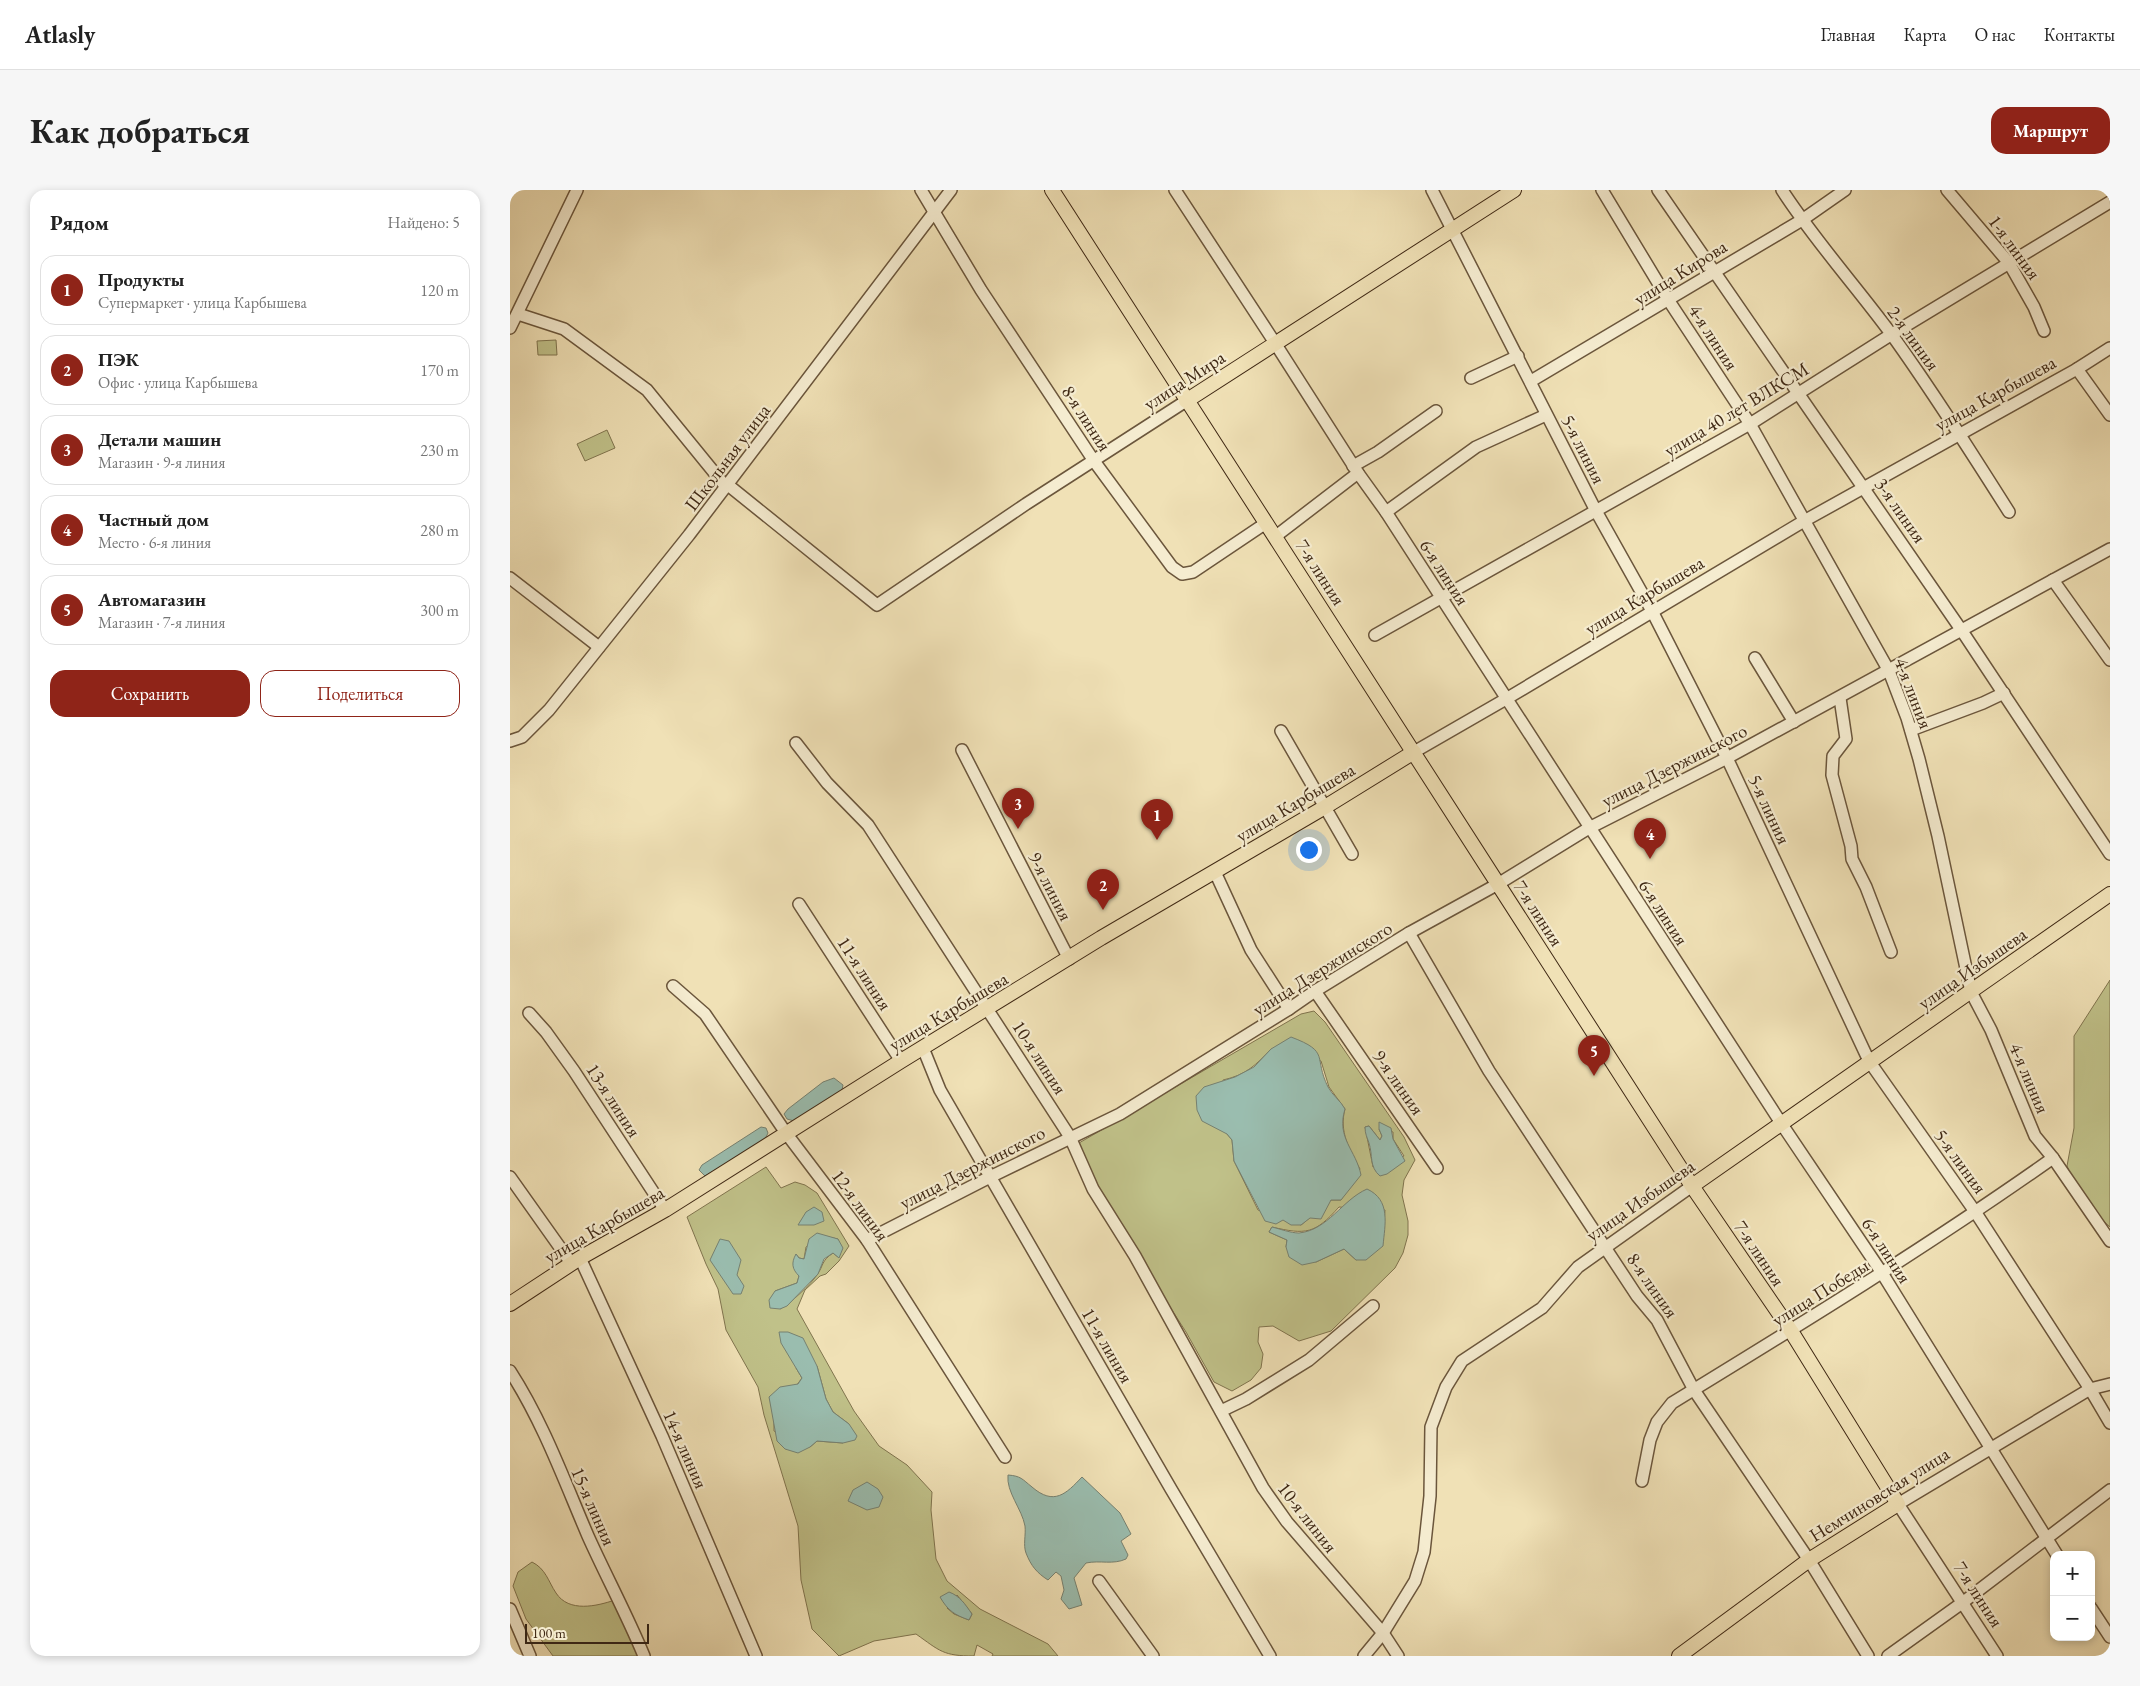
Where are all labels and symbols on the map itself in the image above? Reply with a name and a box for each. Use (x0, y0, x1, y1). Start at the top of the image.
street label: 1-я линия (1983, 210, 2047, 285)
street label: улица Кирова (1629, 234, 1732, 311)
street label: 4-я линия (1683, 299, 1745, 376)
street label: 2-я линия (1882, 301, 1946, 376)
street label: улица Мира (1139, 345, 1230, 416)
street label: улица Карбышева (1930, 350, 2061, 437)
street label: улица 40 лет ВЛКСМ (1659, 356, 1813, 463)
street label: 8-я линия (1056, 380, 1118, 457)
street label: Школьная улица (679, 398, 776, 516)
street label: 5-я линия (1556, 410, 1612, 488)
street label: 3-я линия (1869, 473, 1932, 548)
street label: 7-я линия (1290, 534, 1352, 611)
street label: 6-я линия (1414, 534, 1476, 611)
street label: улица Карбышева (1580, 550, 1709, 641)
street label: 4-я линия (1889, 654, 1939, 733)
street label: улица Дзержинского (1597, 718, 1751, 813)
street label: улица Карбышева (1231, 757, 1360, 848)
street label: 5-я линия (1743, 770, 1797, 849)
pin: 3 (1002, 788, 1034, 829)
pin: 1 (1141, 799, 1173, 840)
pin: 4 (1634, 818, 1666, 859)
your location (1296, 837, 1322, 863)
street label: 9-я линия (1023, 847, 1079, 925)
pin: 2 (1087, 869, 1119, 910)
street label: 6-я линия (1633, 874, 1695, 951)
street label: 7-я линия (1508, 875, 1570, 952)
street label: улица Дзержинского (1248, 915, 1397, 1022)
street label: улица Избышева (1913, 921, 2032, 1015)
street label: 11-я линия (831, 932, 898, 1015)
street label: улица Карбышева (884, 966, 1013, 1057)
street label: 10-я линия (1006, 1016, 1073, 1099)
pin: 5 (1578, 1035, 1610, 1076)
street label: 4-я линия (2004, 1039, 2056, 1118)
street label: 9-я линия (1367, 1045, 1430, 1120)
street label: 13-я линия (580, 1059, 647, 1142)
street label: улица Дзержинского (895, 1120, 1049, 1215)
street label: 5-я линия (1929, 1124, 1993, 1199)
street label: улица Избышева (1581, 1153, 1700, 1247)
street label: 12-я линия (826, 1164, 895, 1247)
street label: улица Карбышева (540, 1180, 669, 1269)
street label: 6-я линия (1856, 1212, 1918, 1289)
street label: 7-я линия (1728, 1216, 1791, 1291)
street label: 8-я линия (1621, 1248, 1684, 1323)
street label: улица Победы (1767, 1252, 1874, 1332)
street label: 11-я линия (1076, 1303, 1139, 1388)
street label: 14-я линия (657, 1406, 714, 1493)
street label: Немчиновская улица (1804, 1441, 1955, 1548)
street label: 15-я линия (565, 1463, 622, 1550)
street label: 10-я линия (1272, 1477, 1343, 1558)
street label: 7-я линия (1948, 1556, 2010, 1633)
scale bar (525, 1621, 649, 1644)

